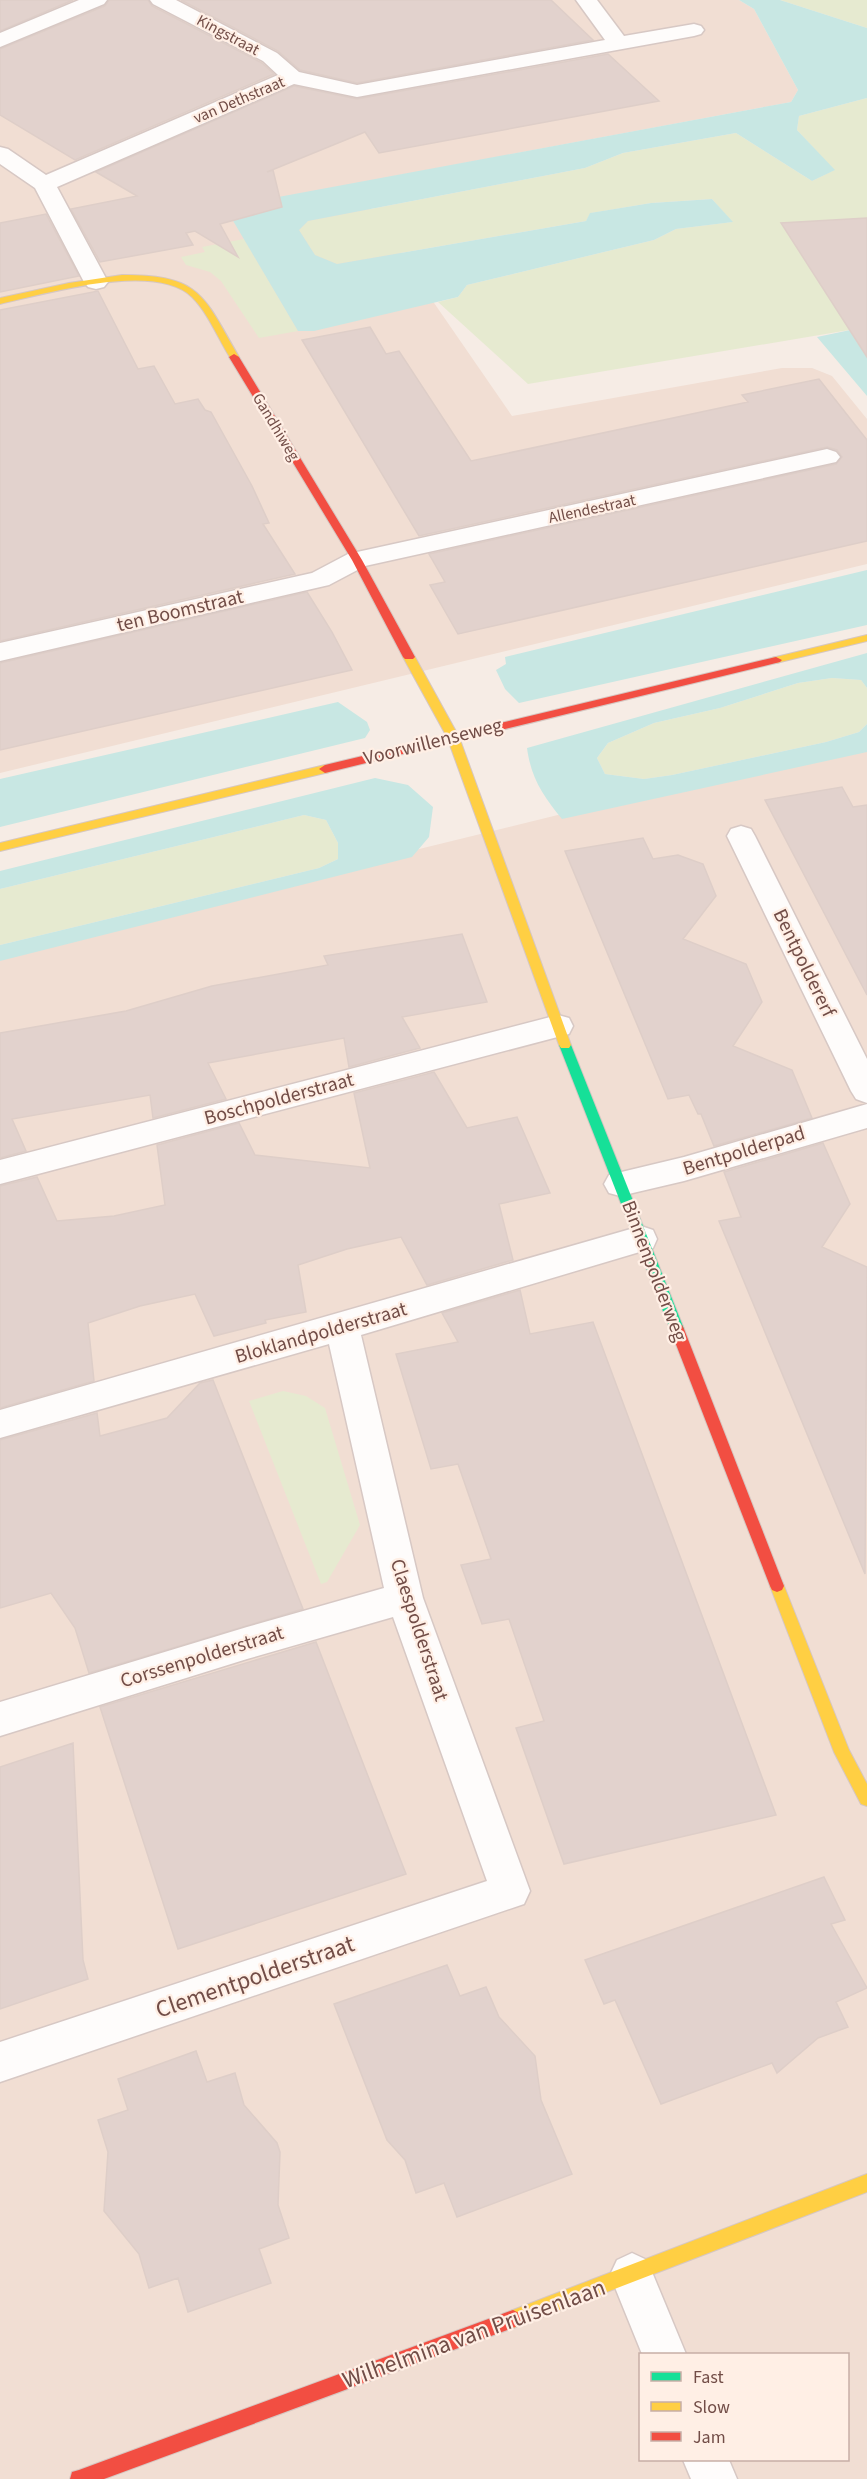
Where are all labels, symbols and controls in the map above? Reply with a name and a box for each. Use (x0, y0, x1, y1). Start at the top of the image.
street label: Kingstraat (193, 9, 264, 61)
street label: van Dethstraat (190, 71, 289, 129)
street label: Gandhiweg (247, 389, 305, 465)
street label: Allendestraat (546, 489, 638, 529)
street label: ten Boomstraat (114, 583, 246, 639)
street label: Voorwillenseweg (361, 711, 505, 773)
street label: Bentpoldererf (766, 904, 843, 1023)
street label: Boschpolderstraat (201, 1066, 357, 1132)
street label: Bentpolderpad (679, 1119, 809, 1183)
street label: Binnenpolderweg (614, 1196, 694, 1346)
street label: Bloklandpolderstraat (232, 1295, 410, 1371)
street label: Claespolderstraat (383, 1555, 455, 1705)
street label: Corssenpolderstraat (117, 1619, 287, 1695)
street label: Clementpolderstraat (151, 1927, 359, 2027)
street label: Wilhelmina van Pruisenlaan (337, 2270, 611, 2398)
legend (639, 2353, 849, 2461)
text: Fast (693, 2365, 724, 2390)
text: Slow (693, 2395, 730, 2420)
text: Jam (693, 2425, 726, 2450)

